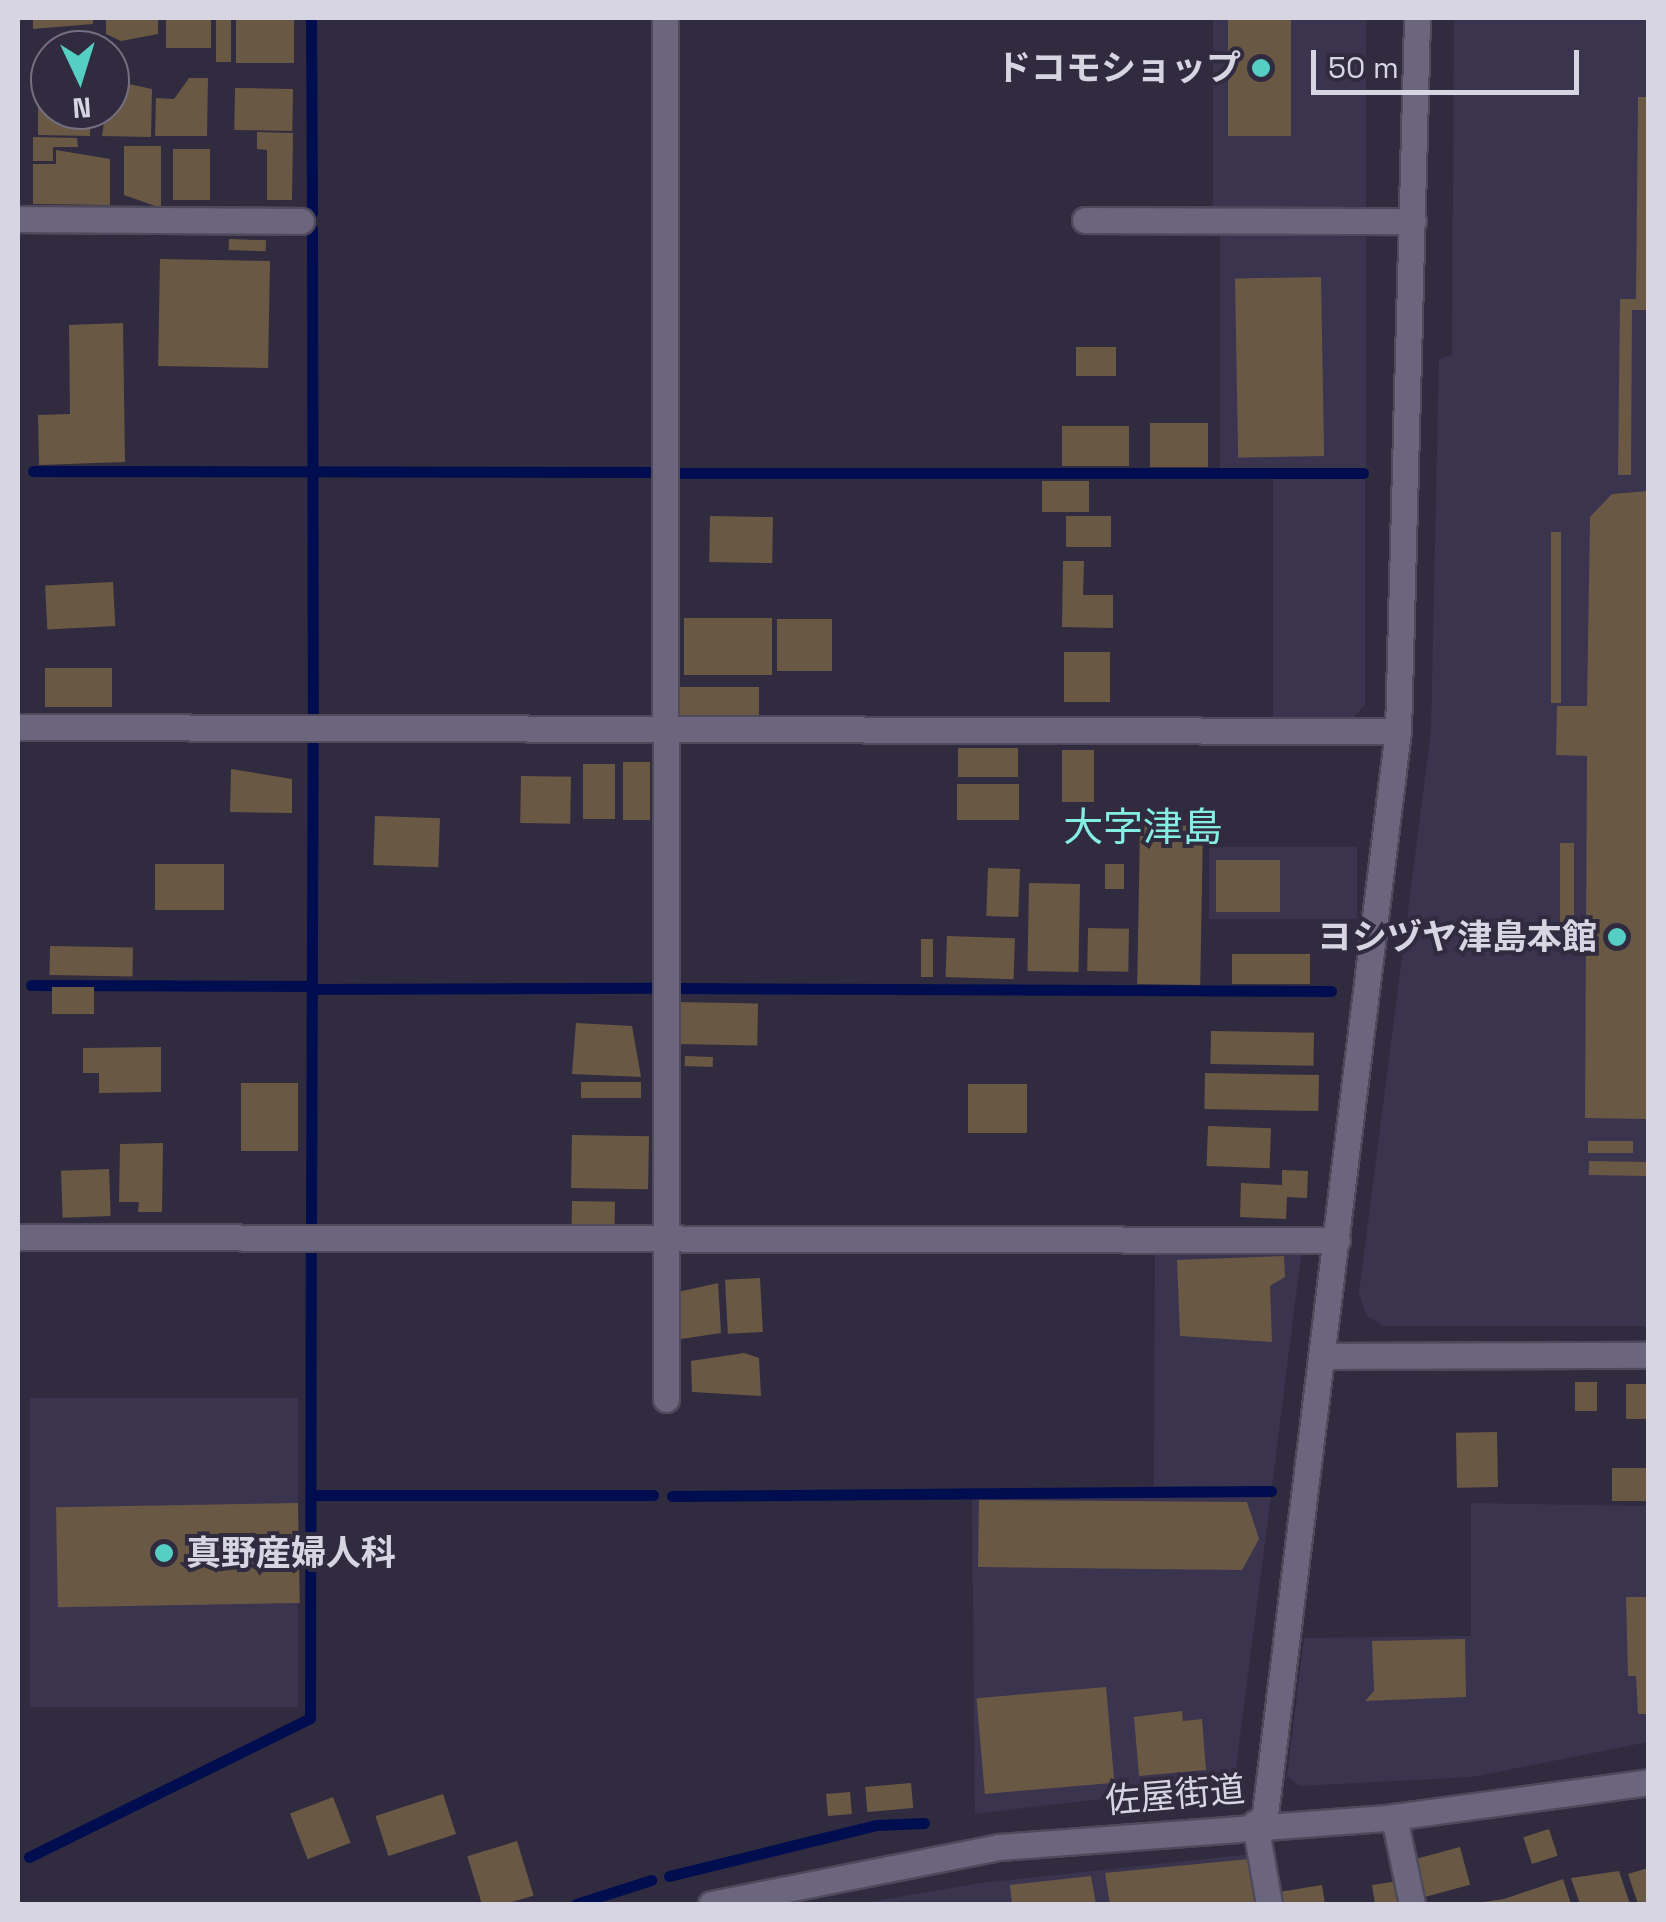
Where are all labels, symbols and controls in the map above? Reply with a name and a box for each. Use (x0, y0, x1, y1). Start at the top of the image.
north arrow (30, 30, 130, 130)
scale bar (1316, 30, 1584, 92)
place label: ドコモショップ (996, 47, 1241, 89)
text: 50 m (1328, 48, 1399, 87)
marker: ドコモショップ (1250, 57, 1272, 79)
text: N (71, 89, 93, 127)
district label: 大字津島 (1063, 804, 1223, 852)
place label: ヨシヅヤ津島本館 (1317, 916, 1597, 958)
marker: ヨシヅヤ津島本館 (1606, 926, 1628, 948)
place label: 真野産婦人科 (186, 1532, 396, 1574)
marker: 真野産婦人科 (151, 1540, 177, 1566)
street label: 佐屋街道 (1103, 1768, 1247, 1822)

